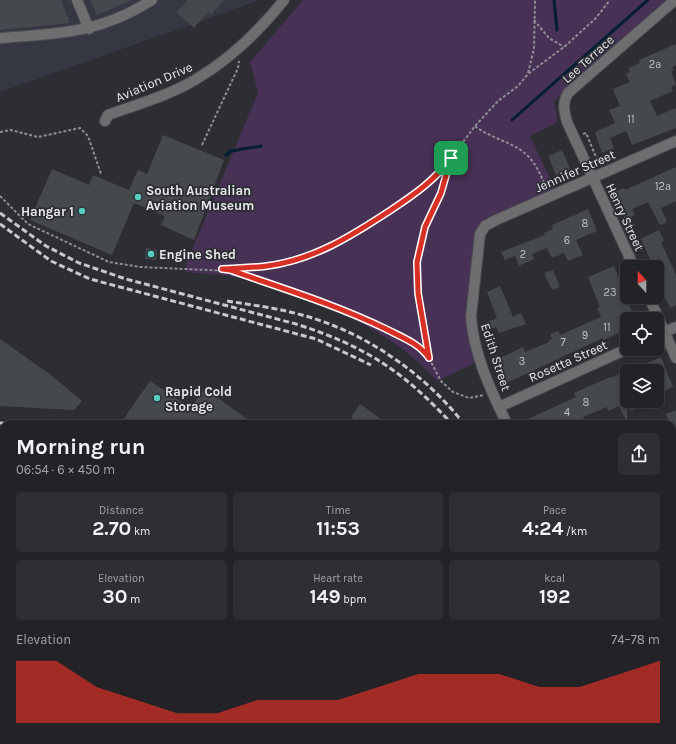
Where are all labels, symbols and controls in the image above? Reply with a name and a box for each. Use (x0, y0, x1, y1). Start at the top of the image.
street label: Lee Terrace (559, 32, 617, 86)
house number: 2a (649, 58, 661, 71)
street label: Aviation Drive (113, 59, 195, 105)
house number: 11 (627, 113, 635, 126)
pin (434, 141, 468, 175)
icon: arrive (440, 147, 462, 169)
street label: Jennifer Street (533, 147, 617, 195)
house number: 12a (655, 180, 671, 193)
street label: Henry Street (603, 181, 647, 253)
place label: South Australian Aviation Museum (146, 183, 254, 213)
marker: South Australian Aviation Museum (133, 192, 143, 202)
place label: Hangar 1 (21, 204, 74, 219)
marker: Hangar 1 (77, 206, 87, 216)
house number: 8 (582, 217, 589, 230)
house number: 6 (564, 234, 570, 247)
place label: Engine Shed (159, 247, 236, 262)
house number: 2 (520, 248, 526, 261)
marker: Engine Shed (146, 249, 156, 259)
north arrow (620, 260, 664, 304)
map controls (620, 260, 664, 408)
house number: 23 (604, 286, 616, 299)
button: locate (620, 312, 664, 356)
street label: Edith Street (478, 321, 514, 393)
house number: 11 (603, 321, 611, 334)
house number: 9 (582, 329, 588, 342)
house number: 7 (560, 336, 566, 349)
street label: Rosetta Street (526, 337, 610, 385)
house number: 3 (519, 355, 525, 368)
button: layers (620, 364, 664, 408)
place label: Rapid Cold Storage (165, 384, 232, 414)
marker: Rapid Cold Storage (152, 393, 162, 403)
house number: 8 (583, 396, 590, 409)
house number: 4 (564, 406, 570, 419)
button: share (618, 433, 660, 475)
text: Morning run (16, 434, 145, 460)
text: 06:54 · 6 × 450 m (16, 462, 115, 477)
text: Distance (99, 504, 144, 517)
text: Time (326, 504, 350, 517)
text: Pace (543, 504, 566, 517)
text: 2.70 (92, 517, 131, 540)
text: 11:53 (316, 517, 360, 540)
text: 4:24 (522, 517, 563, 540)
text: km (131, 525, 150, 538)
text: /km (563, 525, 587, 538)
text: Elevation (98, 572, 145, 585)
text: Heart rate (313, 572, 363, 585)
text: kcal (544, 572, 565, 585)
text: 30 (102, 585, 127, 608)
text: 149 (309, 585, 341, 608)
text: 192 (539, 585, 570, 608)
text: m (127, 593, 140, 606)
text: bpm (341, 593, 367, 606)
text: Elevation (16, 632, 71, 647)
text: 74–78 m (611, 632, 660, 647)

